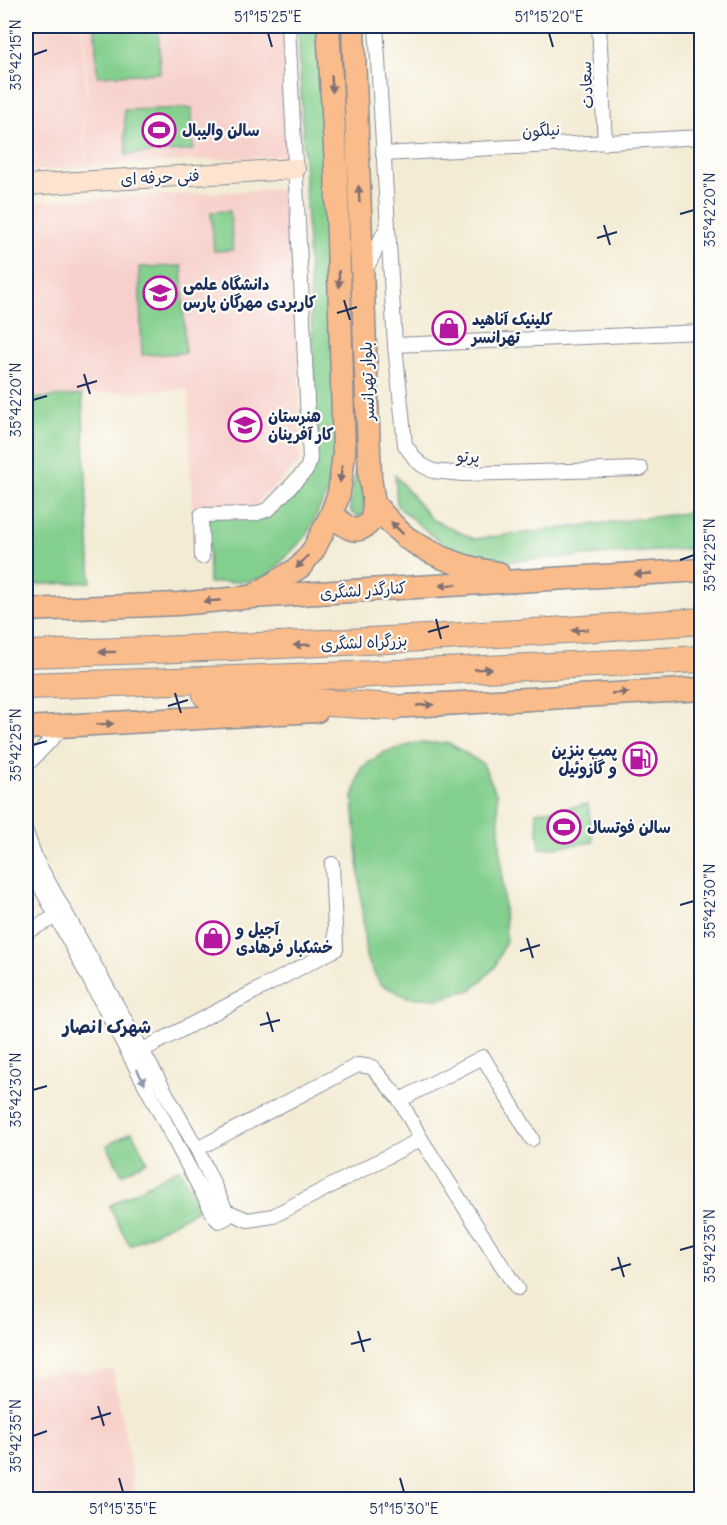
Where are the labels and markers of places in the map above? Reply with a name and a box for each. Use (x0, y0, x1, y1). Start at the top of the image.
sports icon: سالن والیبال (141, 112, 177, 148)
place label: سالن والیبال (182, 120, 259, 141)
place label: دانشگاه علمی کاربردی مهرگان پارس (183, 274, 316, 313)
school or university icon: دانشگاه علمی کاربردی مهرگان پارس (142, 275, 178, 311)
place label: کلینیک آناهید تهرانسر (470, 309, 552, 347)
shop icon: کلینیک آناهید تهرانسر (431, 310, 467, 346)
place label: هنرستان کار آفرینان (268, 406, 334, 444)
school or university icon: هنرستان کار آفرینان (227, 407, 263, 443)
place label: پمپ بنزین و گازوئیل (551, 740, 617, 779)
fuel station icon: پمپ بنزین و گازوئیل (622, 741, 658, 777)
sports icon: سالن فوتسال (546, 809, 582, 845)
place label: سالن فوتسال (587, 817, 671, 838)
place label: آجیل و خشکبار فرهادی (235, 919, 333, 957)
shop icon: آجیل و خشکبار فرهادی (195, 920, 231, 956)

